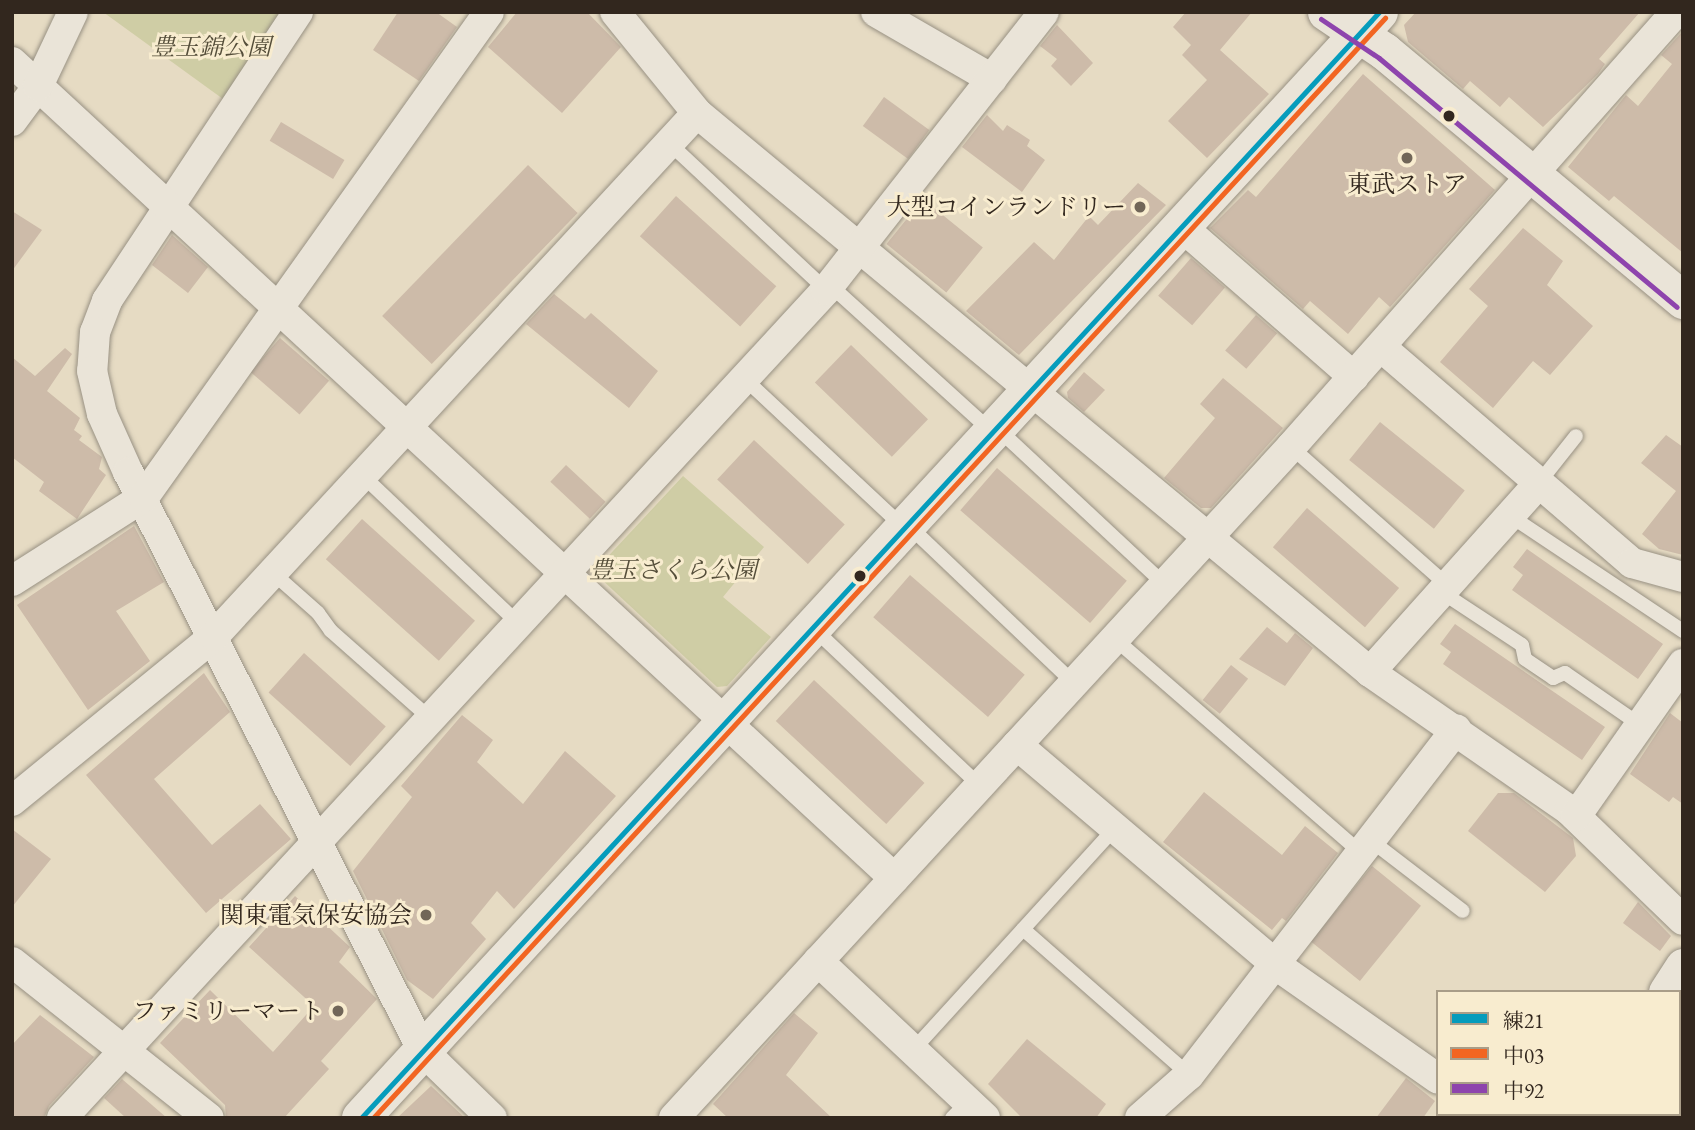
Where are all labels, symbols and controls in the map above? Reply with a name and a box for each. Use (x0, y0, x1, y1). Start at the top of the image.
park label: 豊玉錦公園 (151, 33, 271, 61)
unlabelled marker (1442, 109, 1456, 123)
marker: 東武ストア (1399, 150, 1415, 166)
place label: 東武ストア (1347, 170, 1467, 198)
place label: 大型コインランドリー (886, 193, 1126, 221)
marker: 大型コインランドリー (1132, 199, 1148, 215)
park label: 豊玉さくら公園 (589, 556, 757, 584)
unlabelled marker (853, 569, 867, 583)
place label: 関東電気保安協会 (220, 901, 412, 929)
marker: 関東電気保安協会 (418, 907, 434, 923)
legend (1436, 990, 1681, 1116)
place label: ファミリーマート (132, 997, 324, 1025)
marker: ファミリーマート (330, 1003, 346, 1019)
text: 練21 (1503, 1007, 1544, 1034)
text: 中03 (1503, 1042, 1544, 1069)
text: 中92 (1503, 1077, 1544, 1104)

